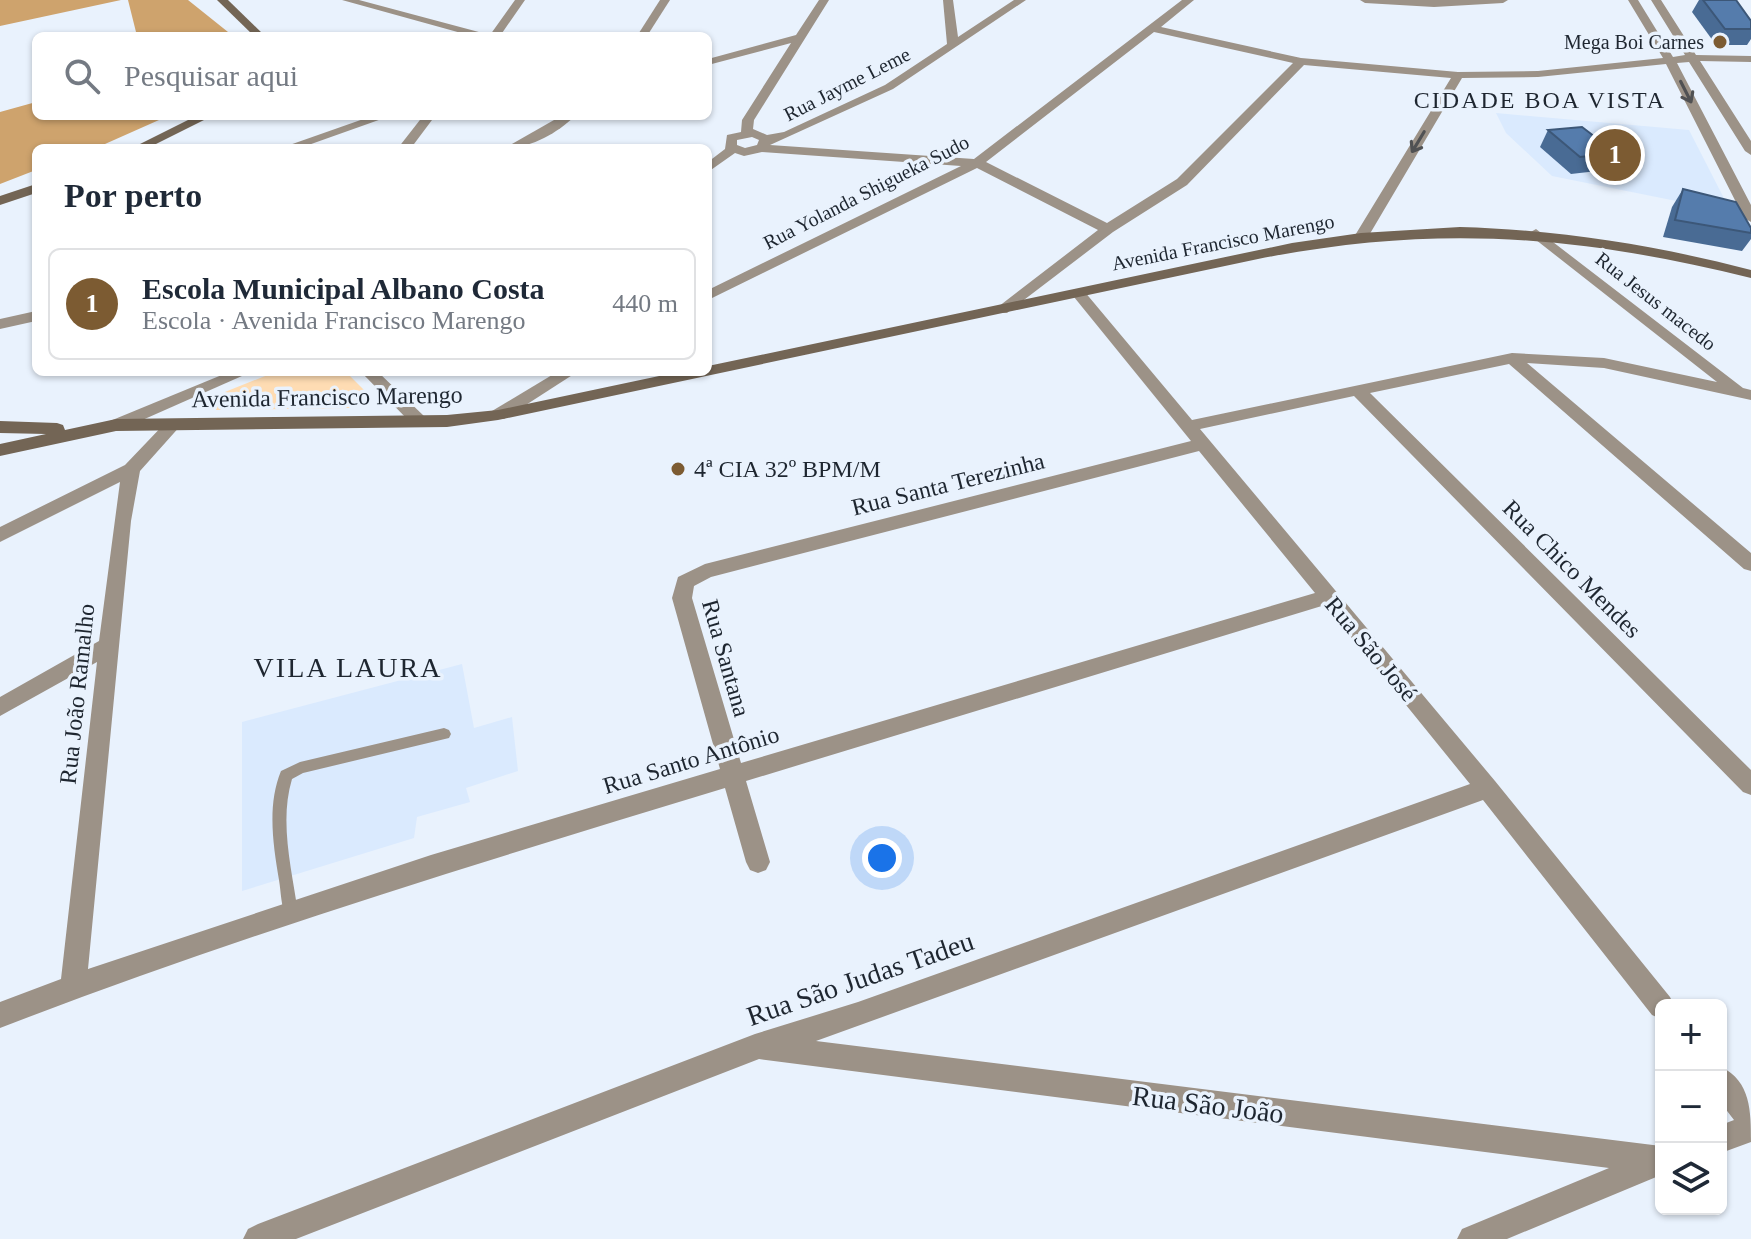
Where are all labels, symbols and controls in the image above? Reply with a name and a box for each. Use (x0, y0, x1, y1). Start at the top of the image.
place label: Mega Boi Carnes (1564, 31, 1704, 54)
search box (32, 32, 712, 120)
marker: Mega Boi Carnes (1711, 33, 1729, 51)
street label: Rua Jayme Leme (780, 43, 914, 126)
icon: search (60, 54, 104, 98)
text: Pesquisar aqui (124, 59, 298, 92)
one-way arrow (1679, 79, 1695, 103)
district label: CIDADE BOA VISTA (1414, 87, 1666, 113)
pin: 1 (1589, 125, 1641, 185)
street label: Rua Yolanda Shigueka Sudo (760, 130, 973, 254)
one-way arrow (1410, 130, 1426, 153)
text: Por perto (64, 177, 202, 214)
street label: Avenida Francisco Marengo (1110, 210, 1336, 275)
street label: Rua Jesus macedo (1591, 247, 1721, 355)
text: Escola Municipal Albano Costa (142, 272, 545, 305)
text: 1 (86, 289, 99, 318)
text: 440 m (612, 289, 678, 318)
text: Escola · Avenida Francisco Marengo (142, 306, 526, 335)
street label: Avenida Francisco Marengo (191, 382, 463, 412)
street label: Rua Santa Terezinha (849, 447, 1047, 521)
place label: 4ª CIA 32º BPM/M (694, 456, 881, 482)
marker: 4ª CIA 32º BPM/M (669, 460, 687, 478)
street label: Rua Chico Mendes (1498, 495, 1646, 643)
street label: Rua São José (1320, 592, 1422, 706)
street label: Rua Santana (697, 596, 755, 720)
street label: Rua João Ramalho (55, 602, 99, 786)
district label: VILA LAURA (254, 652, 442, 683)
street label: Rua Santo Antônio (600, 721, 782, 799)
your location (862, 838, 902, 878)
street label: Rua São Judas Tadeu (743, 925, 978, 1032)
map controls (1655, 999, 1727, 1215)
button: + (1655, 999, 1727, 1071)
button: − (1655, 1071, 1727, 1143)
street label: Rua São João (1130, 1080, 1285, 1129)
button: layers (1655, 1143, 1727, 1215)

